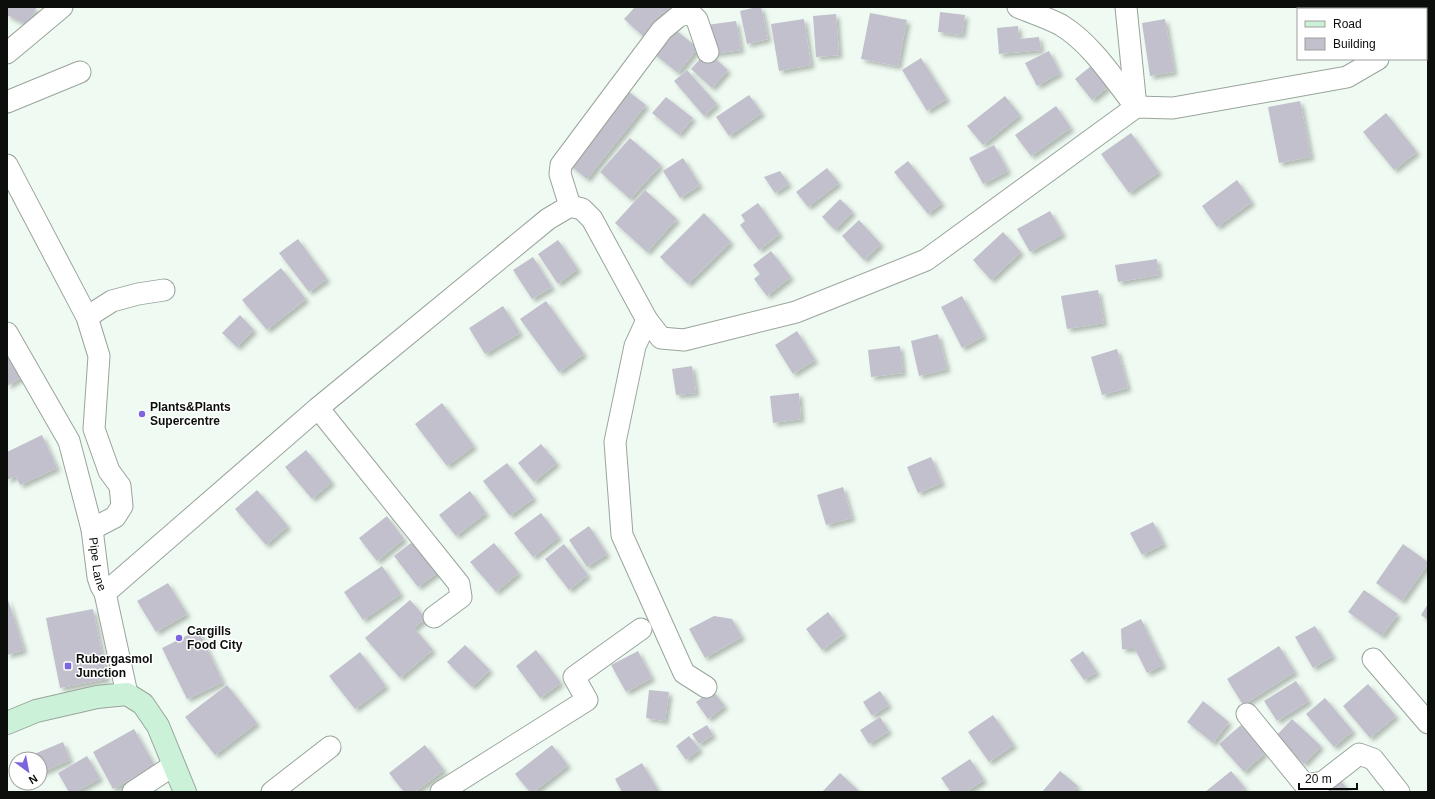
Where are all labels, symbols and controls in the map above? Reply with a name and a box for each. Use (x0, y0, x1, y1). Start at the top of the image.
legend (1297, 8, 1427, 60)
text: Road (1333, 17, 1362, 31)
text: Building (1333, 37, 1376, 51)
place label: Plants&Plants Supercentre (150, 400, 231, 428)
marker: Plants&Plants Supercentre (137, 409, 147, 419)
street label: Pipe Lane (86, 537, 110, 594)
place label: Cargills Food City (187, 624, 243, 652)
marker: Cargills Food City (174, 633, 184, 643)
place label: Rubergasmol Junction (76, 652, 153, 680)
marker: Rubergasmol Junction (63, 661, 73, 671)
north arrow (8, 751, 48, 791)
scale bar (1299, 765, 1357, 791)
text: N (27, 772, 40, 787)
text: 20 m (1305, 772, 1332, 786)

